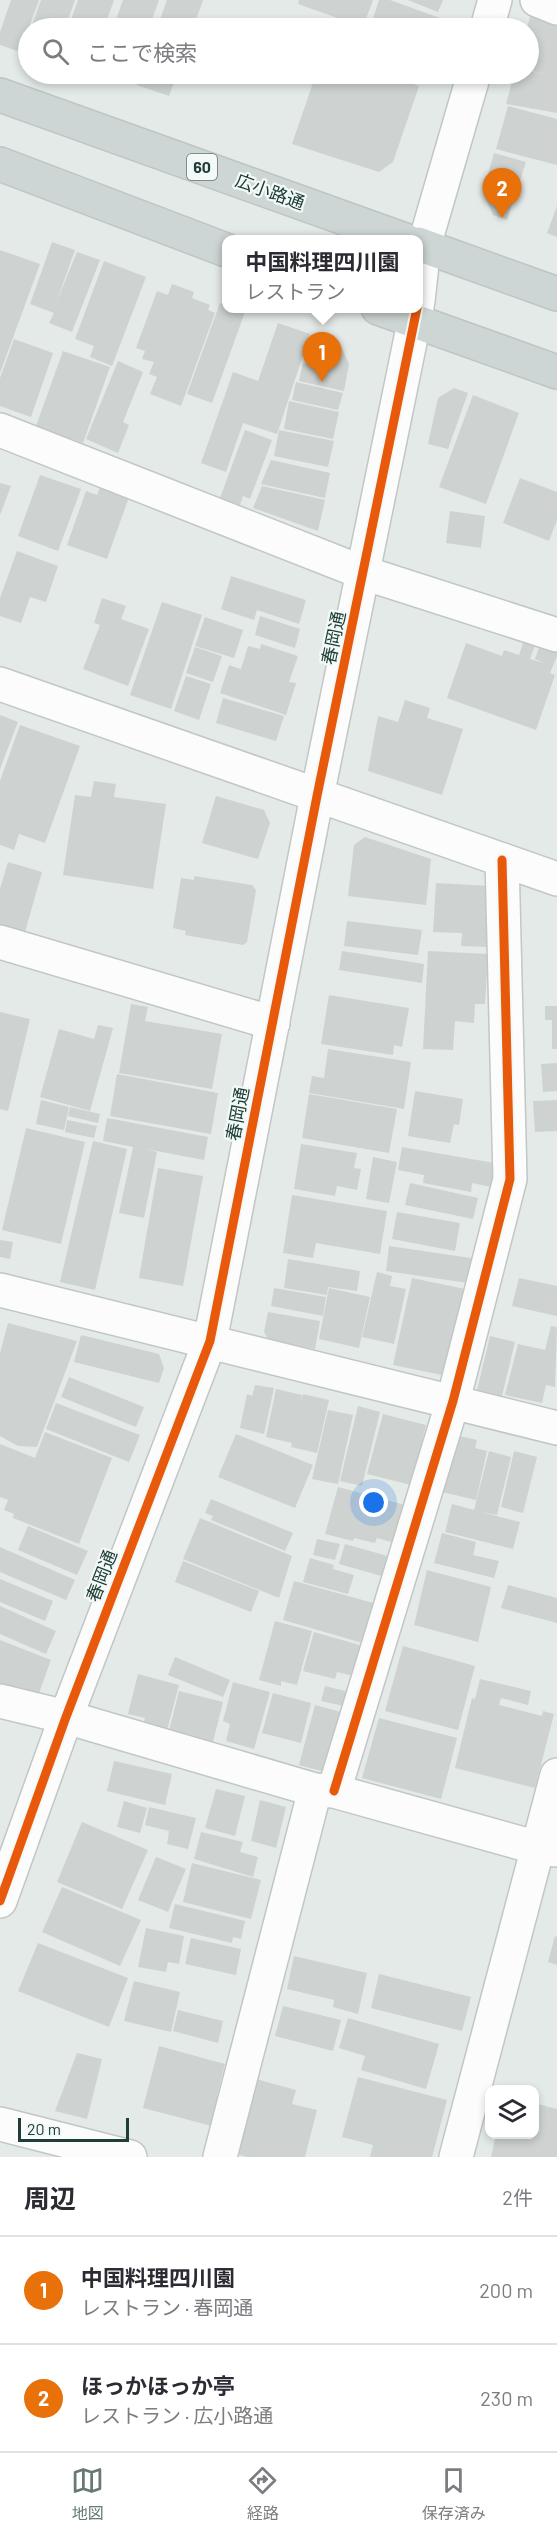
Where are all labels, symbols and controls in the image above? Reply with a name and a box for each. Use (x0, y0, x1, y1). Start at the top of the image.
search box (18, 18, 539, 84)
icon: search (39, 35, 72, 68)
text: ここで検索 (87, 39, 197, 65)
road number: 60 (187, 154, 217, 180)
street label: 広小路通 (233, 168, 308, 214)
pin: 2 (482, 168, 522, 218)
popup (222, 235, 423, 313)
text: 中国料理四川園 (245, 248, 400, 274)
text: レストラン (245, 279, 345, 303)
pin: 1 (302, 332, 342, 382)
street label: 春岡通 (317, 609, 349, 666)
street label: 春岡通 (221, 1085, 253, 1142)
your location (359, 1488, 388, 1517)
street label: 春岡通 (81, 1546, 121, 1605)
map controls (485, 2085, 539, 2139)
button: layers (485, 2085, 539, 2139)
scale bar (18, 2115, 129, 2142)
text: 20 m (27, 2119, 61, 2138)
text: 周辺 (24, 2182, 76, 2213)
text: 2件 (502, 2185, 533, 2209)
text: 中国料理四川園 (81, 2264, 235, 2290)
text: 1 (40, 2278, 47, 2302)
text: 200 m (479, 2278, 533, 2302)
text: レストラン · 春岡通 (81, 2295, 253, 2319)
text: ほっかほっか亭 (81, 2372, 235, 2398)
text: 2 (38, 2386, 49, 2410)
text: 230 m (480, 2386, 533, 2410)
text: レストラン · 広小路通 (81, 2403, 273, 2427)
tab: 地図 (71, 2464, 104, 2524)
tab: 経路 (246, 2464, 279, 2524)
tab: 保存済み (422, 2464, 486, 2524)

